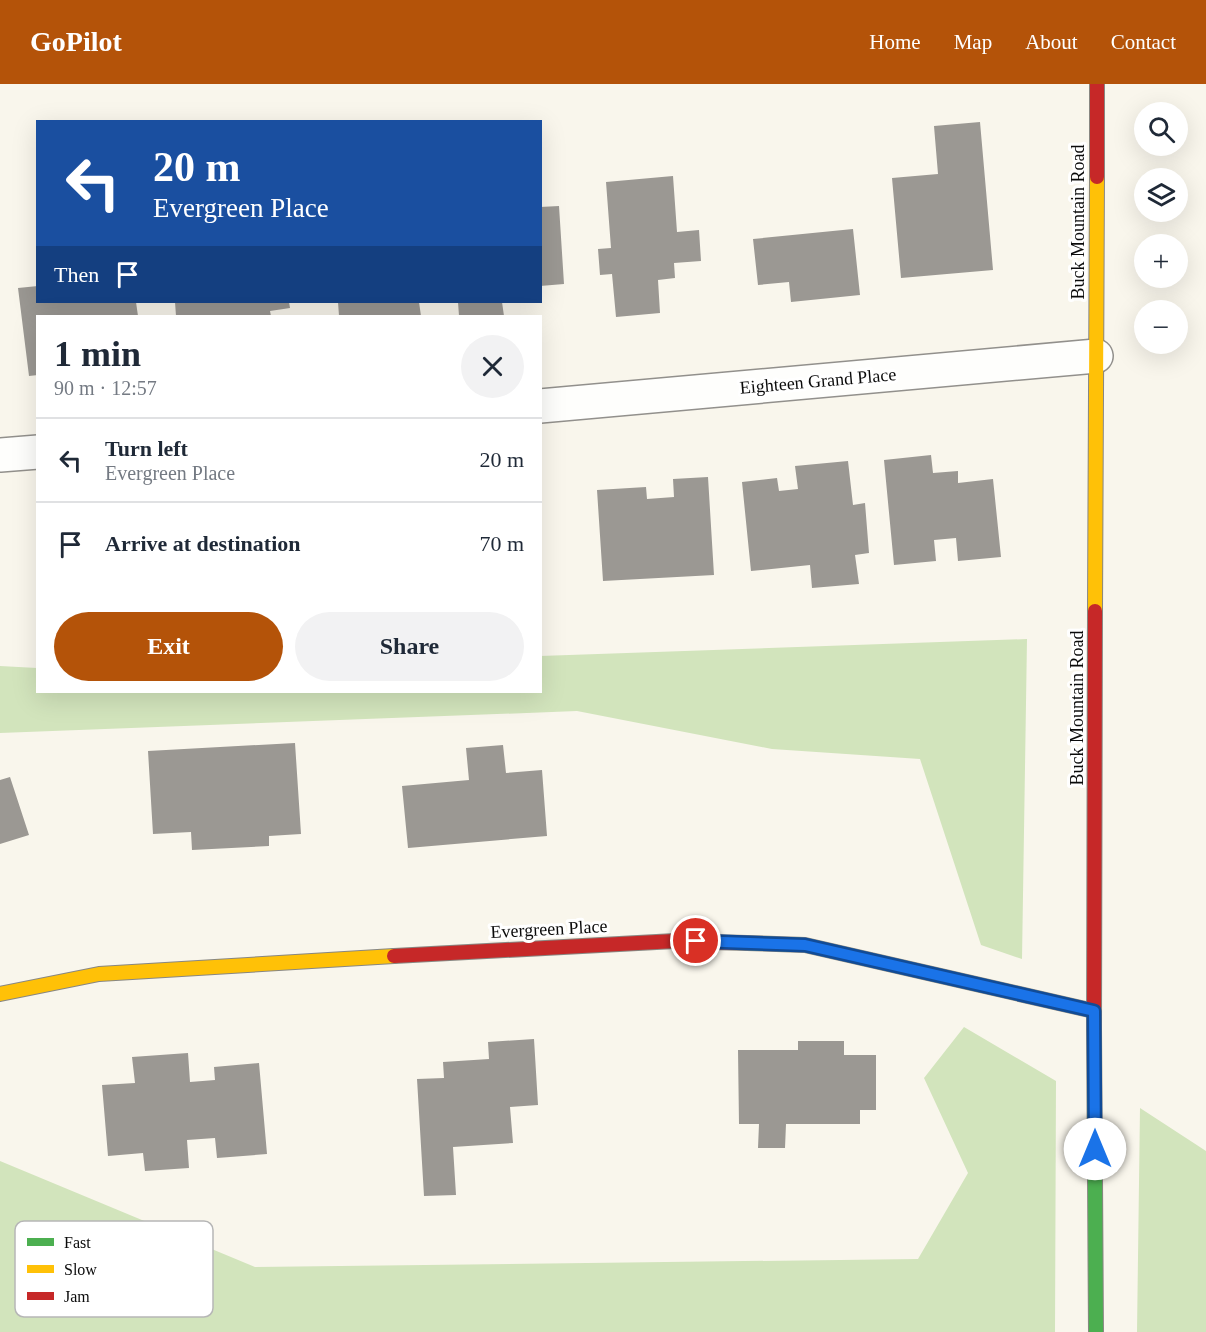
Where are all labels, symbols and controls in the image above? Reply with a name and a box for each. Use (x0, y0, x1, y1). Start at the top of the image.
text: GoPilot (30, 26, 122, 57)
text: Home (869, 30, 921, 54)
text: Map (954, 30, 992, 54)
text: About (1025, 30, 1078, 54)
text: Contact (1111, 30, 1176, 54)
map controls (1134, 102, 1188, 354)
button: search (1134, 102, 1188, 156)
icon: left (54, 144, 132, 222)
text: 20 m (153, 144, 241, 190)
street label: Buck Mountain Road (1068, 145, 1088, 300)
button: layers (1134, 168, 1188, 222)
text: Evergreen Place (153, 193, 329, 223)
button: + (1134, 234, 1188, 288)
icon: arrive (111, 258, 144, 291)
text: Then (54, 262, 99, 287)
button: − (1134, 300, 1188, 354)
text: 1 min (54, 334, 141, 374)
button: close (461, 335, 524, 398)
street label: Eighteen Grand Place (739, 364, 897, 398)
text: 90 m · 12:57 (54, 377, 157, 399)
text: Turn left (105, 436, 188, 461)
icon: left (54, 444, 87, 477)
text: 20 m (479, 447, 524, 472)
text: Evergreen Place (105, 462, 235, 484)
icon: arrive (54, 528, 87, 561)
text: Arrive at destination (105, 531, 301, 556)
text: 70 m (479, 531, 524, 556)
button: Exit (54, 612, 283, 681)
button: Share (295, 612, 524, 681)
street label: Buck Mountain Road (1067, 631, 1087, 786)
pin (670, 915, 721, 966)
street label: Evergreen Place (490, 916, 608, 942)
icon: arrive (679, 924, 712, 957)
position arrow (1063, 1117, 1127, 1181)
legend (15, 1221, 213, 1317)
text: Fast (64, 1234, 91, 1251)
text: Slow (64, 1261, 97, 1278)
text: Jam (64, 1288, 90, 1305)

